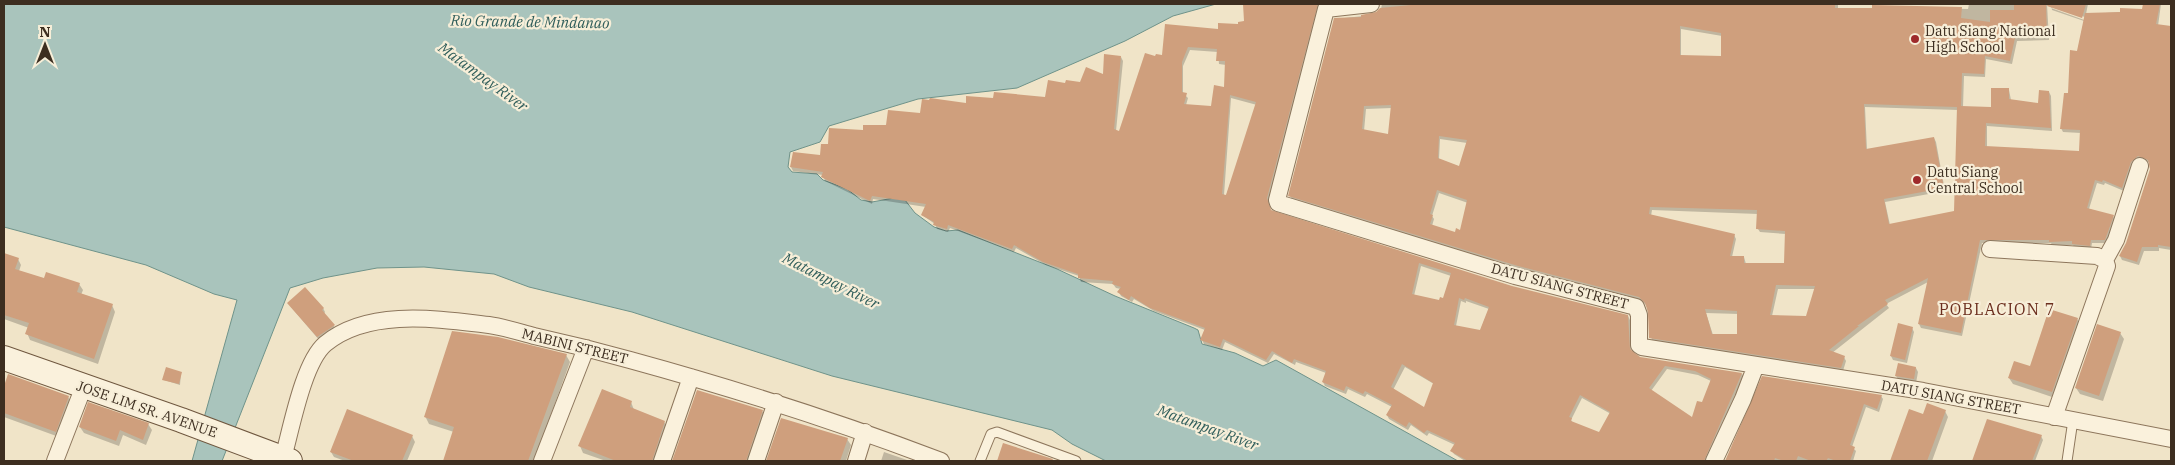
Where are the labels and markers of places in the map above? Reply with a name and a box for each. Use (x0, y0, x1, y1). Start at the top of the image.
place label: Datu Siang National High School (1925, 22, 2056, 56)
marker: Datu Siang National High School (1909, 33, 1921, 45)
place label: Datu Siang Central School (1927, 163, 2023, 197)
marker: Datu Siang Central School (1911, 174, 1923, 186)

